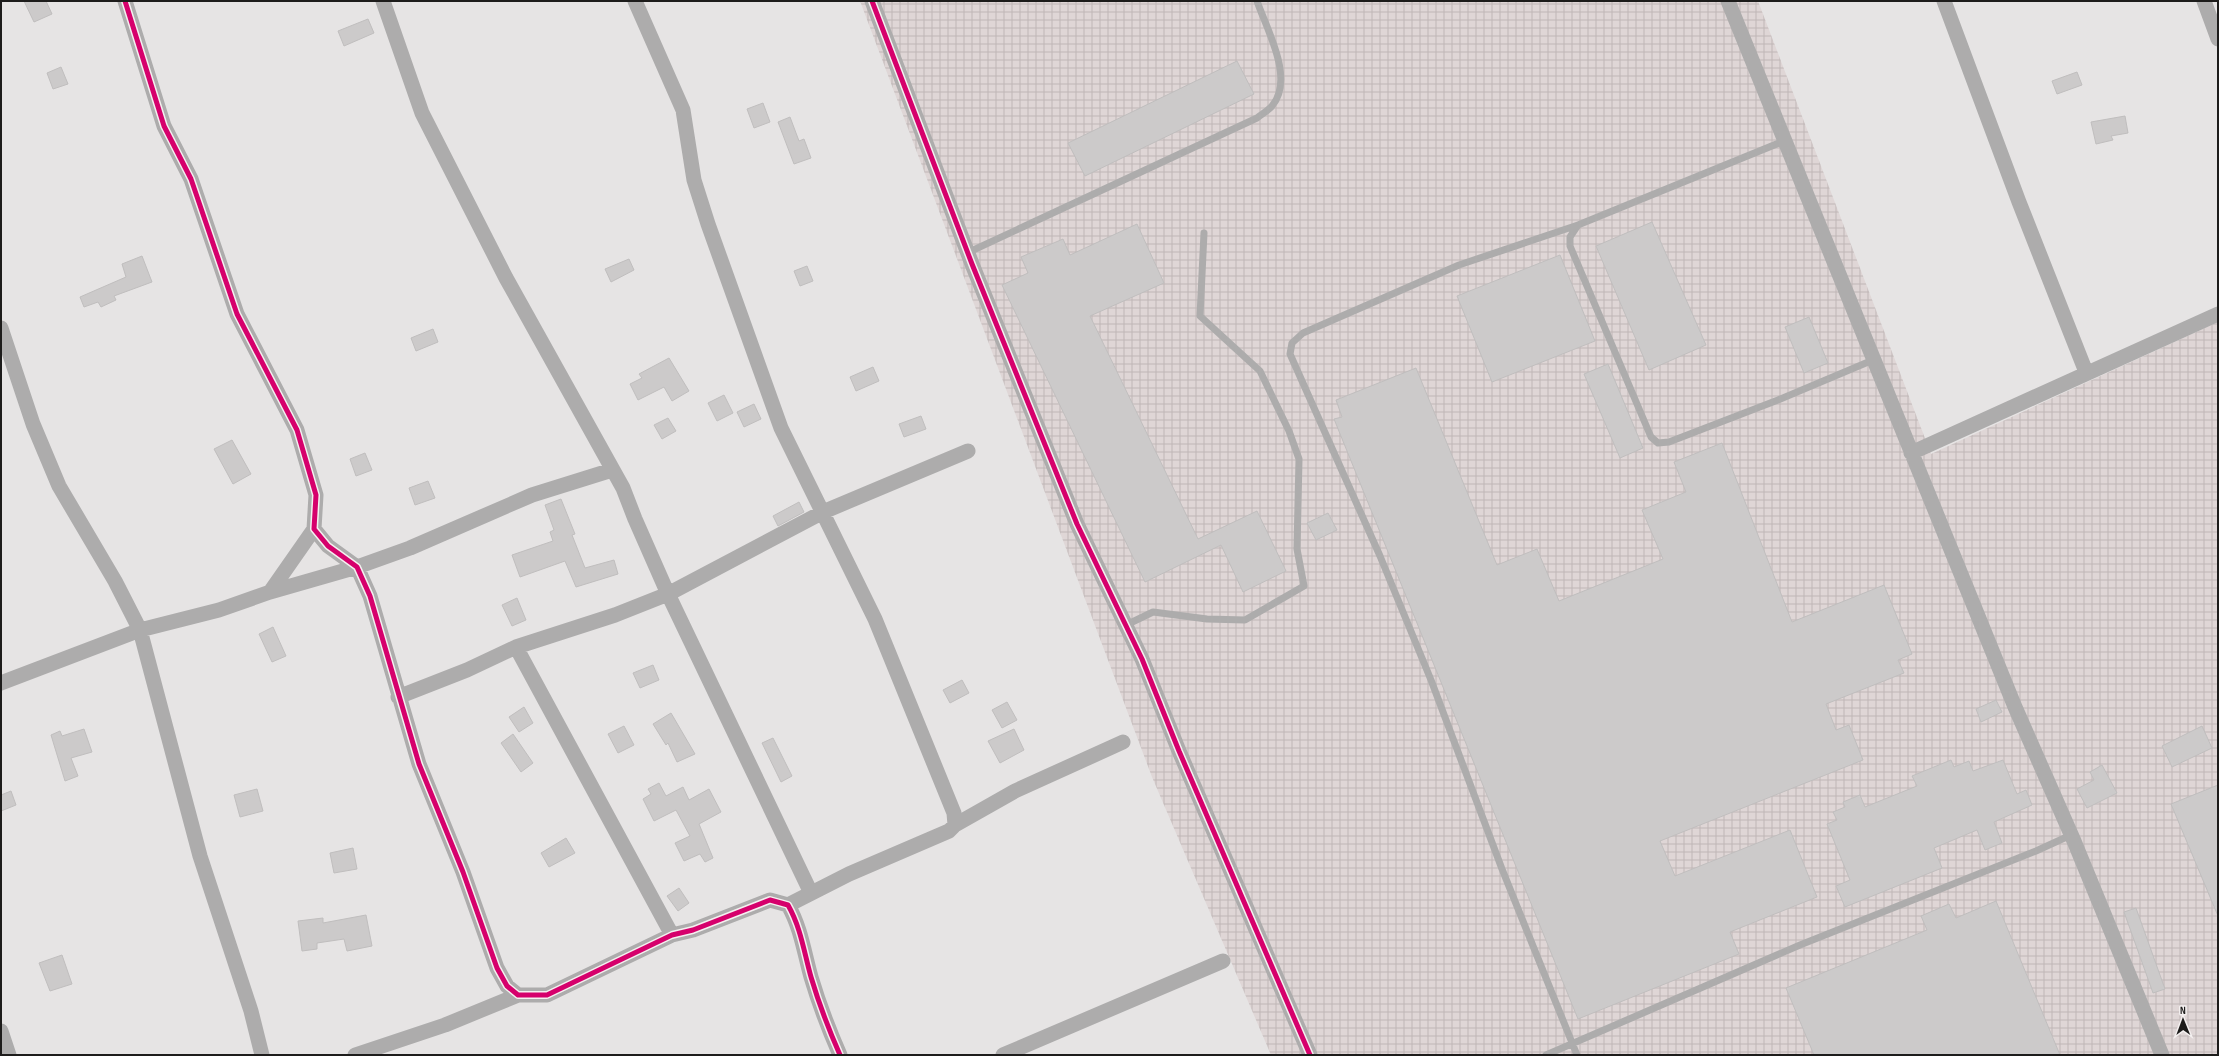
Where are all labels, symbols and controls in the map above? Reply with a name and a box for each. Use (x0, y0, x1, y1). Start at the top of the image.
north arrow (2163, 1000, 2203, 1040)
text: N (2180, 1004, 2186, 1017)

